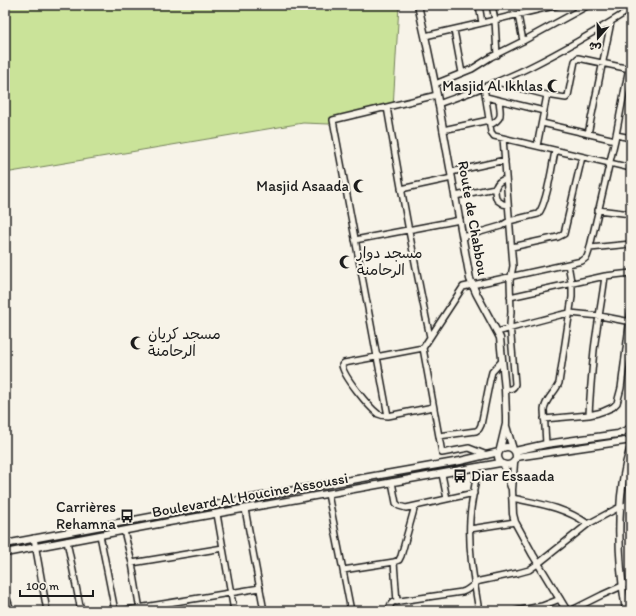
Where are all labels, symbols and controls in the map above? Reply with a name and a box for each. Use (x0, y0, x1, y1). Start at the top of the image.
north arrow (578, 18, 618, 58)
text: ش (587, 39, 603, 55)
place label: Masjid Al Ikhlas (442, 77, 543, 95)
mosque icon: Masjid Al Ikhlas (546, 78, 562, 94)
street label: Route de Chabbou (454, 159, 492, 277)
place label: Masjid Asaada (256, 177, 350, 195)
mosque icon: Masjid Asaada (352, 178, 368, 194)
place label: مسجد دوار الرحامنة (356, 244, 423, 279)
mosque icon: مسجد دوار الرحامنة (338, 254, 354, 270)
place label: مسجد كريان الرحامنة (148, 325, 221, 360)
mosque icon: مسجد كريان الرحامنة (129, 335, 145, 351)
place label: Diar Essaada (471, 467, 555, 485)
bus stop icon: Diar Essaada (452, 468, 468, 484)
street label: Boulevard Al Houcine Assoussi (150, 469, 350, 521)
place label: Carrières Rehamna (56, 498, 116, 533)
bus stop icon: Carrières Rehamna (119, 508, 135, 524)
scale bar (20, 572, 93, 598)
text: 100 m (26, 579, 59, 593)

